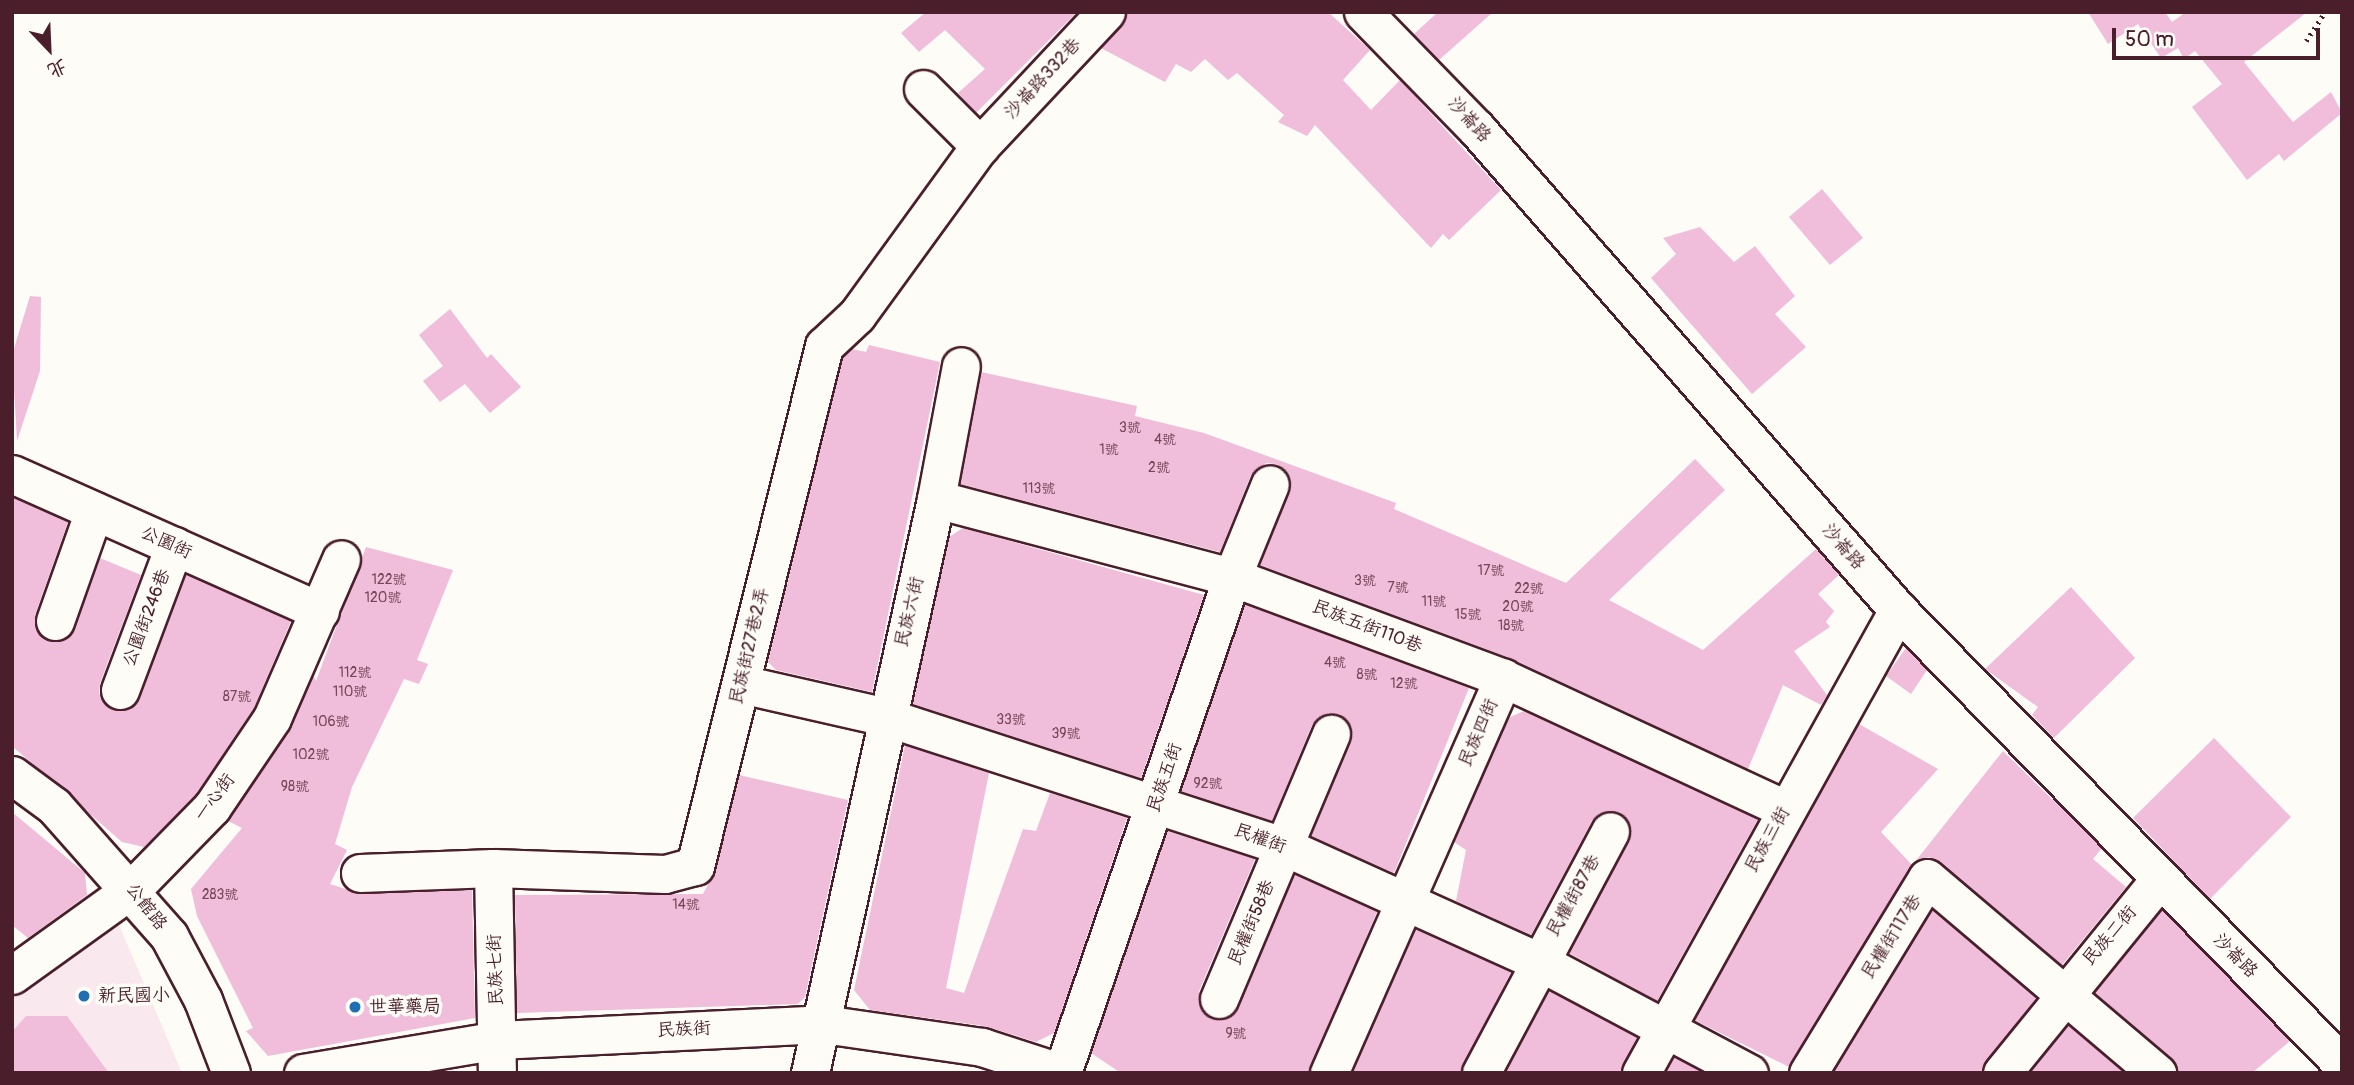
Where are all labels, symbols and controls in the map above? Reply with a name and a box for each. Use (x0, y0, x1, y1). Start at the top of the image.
north arrow (14, 14, 84, 84)
scale bar (2116, 14, 2324, 58)
text: 50 m (2125, 26, 2174, 53)
street label: 沙崙路332巷 (1000, 34, 1086, 124)
text: 北 (44, 54, 71, 83)
street label: 沙崙路 (1443, 93, 1495, 147)
house number: 3號 (1119, 420, 1141, 436)
house number: 4號 (1154, 432, 1176, 448)
house number: 1號 (1099, 442, 1119, 458)
house number: 2號 (1148, 460, 1170, 476)
house number: 113號 (1023, 481, 1055, 497)
street label: 沙崙路 (1817, 520, 1869, 574)
street label: 公園街 (137, 522, 195, 564)
house number: 17號 (1478, 563, 1504, 579)
street label: 公園街246巷 (118, 566, 176, 670)
house number: 122號 (371, 572, 407, 588)
house number: 3號 (1354, 573, 1376, 589)
street label: 民族六街 (891, 574, 929, 650)
house number: 7號 (1387, 580, 1409, 596)
house number: 22號 (1514, 581, 1544, 597)
street label: 民族街27巷2弄 (726, 585, 774, 707)
house number: 120號 (365, 590, 401, 606)
house number: 11號 (1422, 594, 1446, 610)
street label: 民族五街110巷 (1309, 596, 1425, 658)
house number: 20號 (1502, 599, 1534, 615)
house number: 15號 (1454, 607, 1482, 623)
house number: 18號 (1498, 618, 1524, 634)
house number: 4號 (1324, 655, 1346, 671)
house number: 112號 (339, 665, 371, 681)
house number: 8號 (1356, 667, 1378, 683)
house number: 12號 (1390, 676, 1418, 692)
house number: 110號 (333, 684, 367, 700)
house number: 87號 (223, 689, 251, 705)
street label: 民族四街 (1455, 696, 1503, 770)
house number: 33號 (996, 712, 1026, 728)
house number: 106號 (312, 714, 350, 730)
house number: 39號 (1051, 726, 1081, 742)
street label: 民族五街 (1143, 740, 1187, 816)
house number: 102號 (293, 747, 329, 763)
street label: 一心街 (190, 770, 240, 826)
house number: 92號 (1193, 776, 1223, 792)
house number: 98號 (281, 779, 309, 795)
street label: 民族三街 (1741, 803, 1795, 877)
street label: 民權街 (1231, 820, 1289, 858)
street label: 民權街87巷 (1543, 851, 1605, 941)
street label: 民權街58巷 (1224, 877, 1280, 969)
street label: 公館路 (121, 879, 171, 935)
house number: 283號 (202, 887, 238, 903)
street label: 民權街117巷 (1858, 891, 1926, 983)
house number: 14號 (672, 897, 700, 913)
street label: 民族二街 (2078, 902, 2142, 970)
street label: 沙崙路 (2208, 929, 2262, 983)
street label: 民族七街 (484, 934, 508, 1006)
place label: 新民國小 (98, 985, 170, 1007)
marker: 新民國小 (76, 988, 92, 1004)
place label: 世華藥局 (369, 996, 441, 1018)
marker: 世華藥局 (347, 999, 363, 1015)
street label: 民族街 (656, 1018, 712, 1042)
house number: 9號 (1225, 1026, 1247, 1042)

